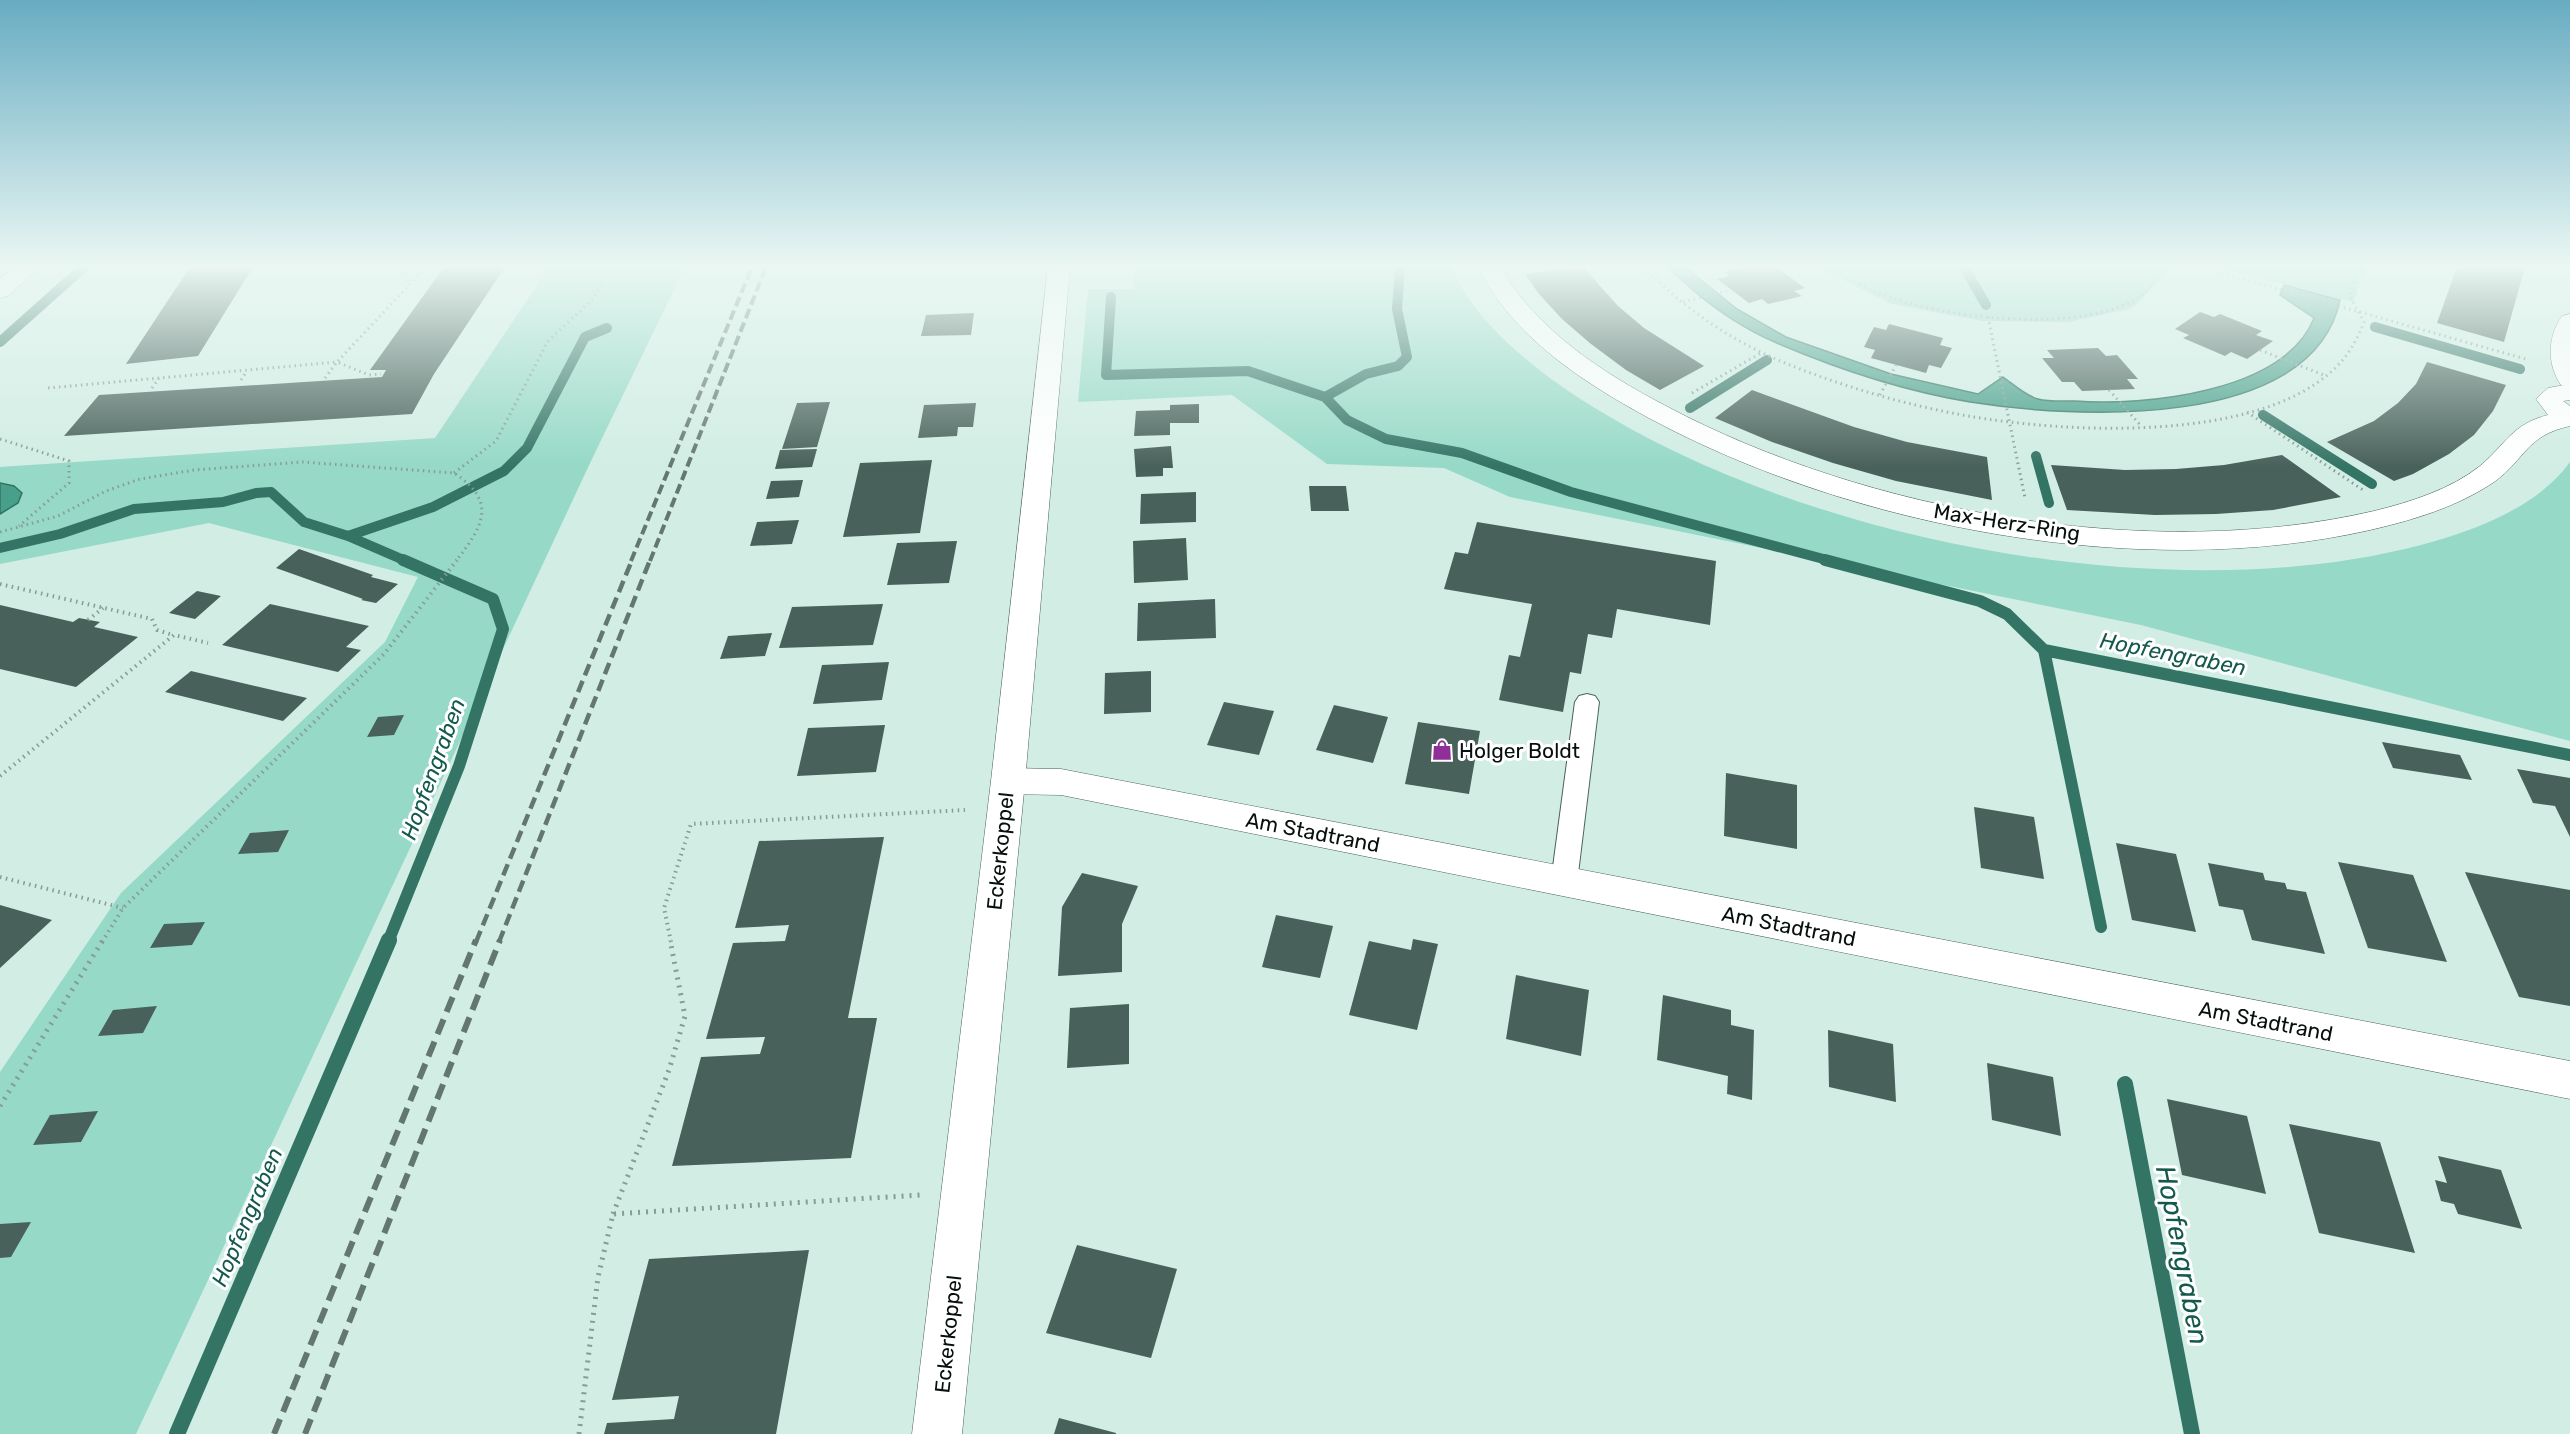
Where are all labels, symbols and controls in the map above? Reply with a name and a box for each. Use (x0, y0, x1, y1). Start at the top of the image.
street label: Max-Herz-Ring (1932, 498, 2082, 546)
water label: Hopfengraben (2098, 627, 2248, 681)
water label: Hopfengraben (395, 695, 471, 843)
shop icon: Holger Boldt (1430, 738, 1454, 762)
place label: Holger Boldt (1459, 738, 1580, 763)
street label: Eckerkoppel (981, 791, 1019, 911)
street label: Am Stadtrand (1244, 807, 1382, 857)
street label: Am Stadtrand (1720, 901, 1858, 951)
street label: Am Stadtrand (2197, 996, 2335, 1046)
water label: Hopfengraben (206, 1144, 288, 1290)
water label: Hopfengraben (2149, 1163, 2215, 1347)
street label: Eckerkoppel (929, 1274, 967, 1394)

